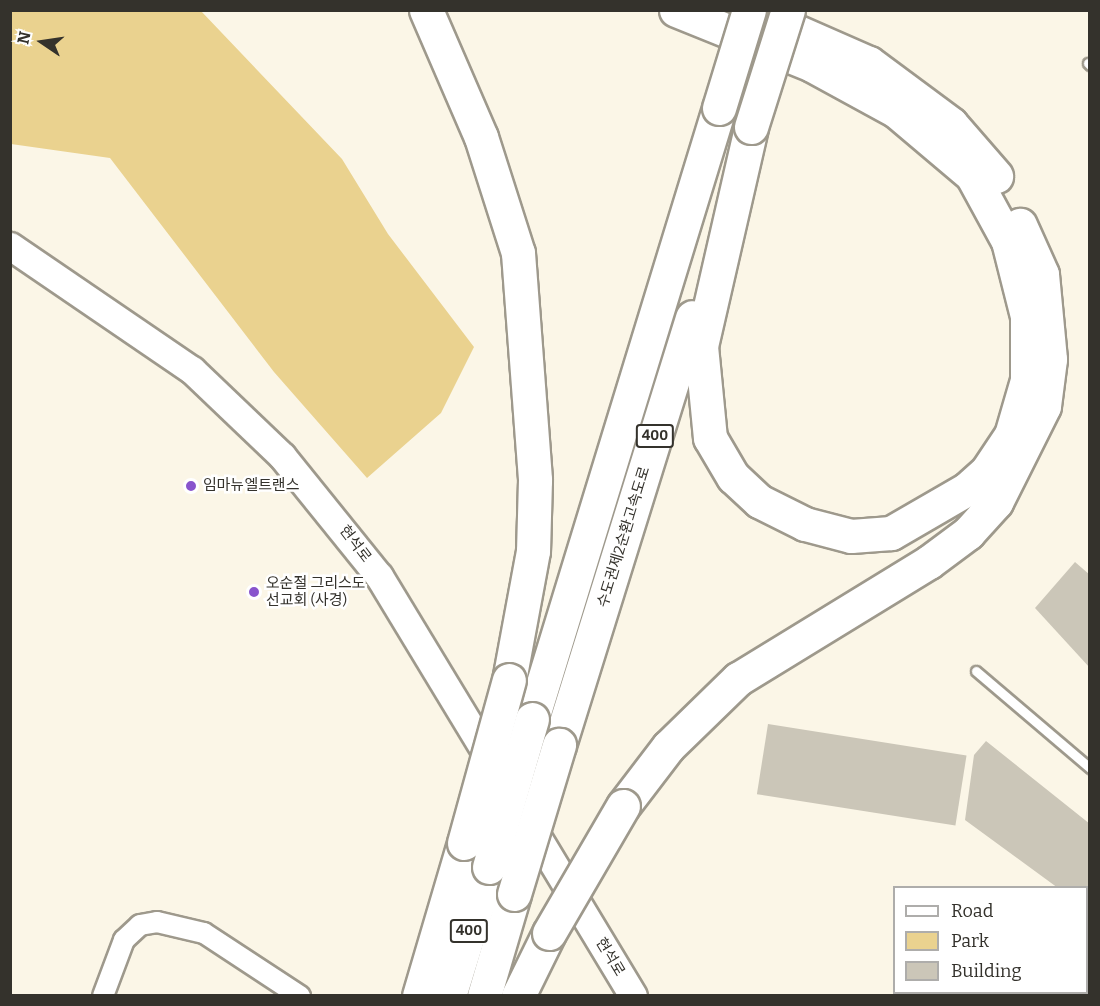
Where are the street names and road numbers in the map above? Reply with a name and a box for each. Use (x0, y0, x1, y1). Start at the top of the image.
road number: 400 (636, 425, 674, 447)
street label: 수도권제2순환고속도로 (594, 464, 654, 610)
street label: 현석로 (335, 522, 375, 566)
road number: 400 (450, 920, 488, 942)
street label: 현석로 (592, 935, 628, 979)

